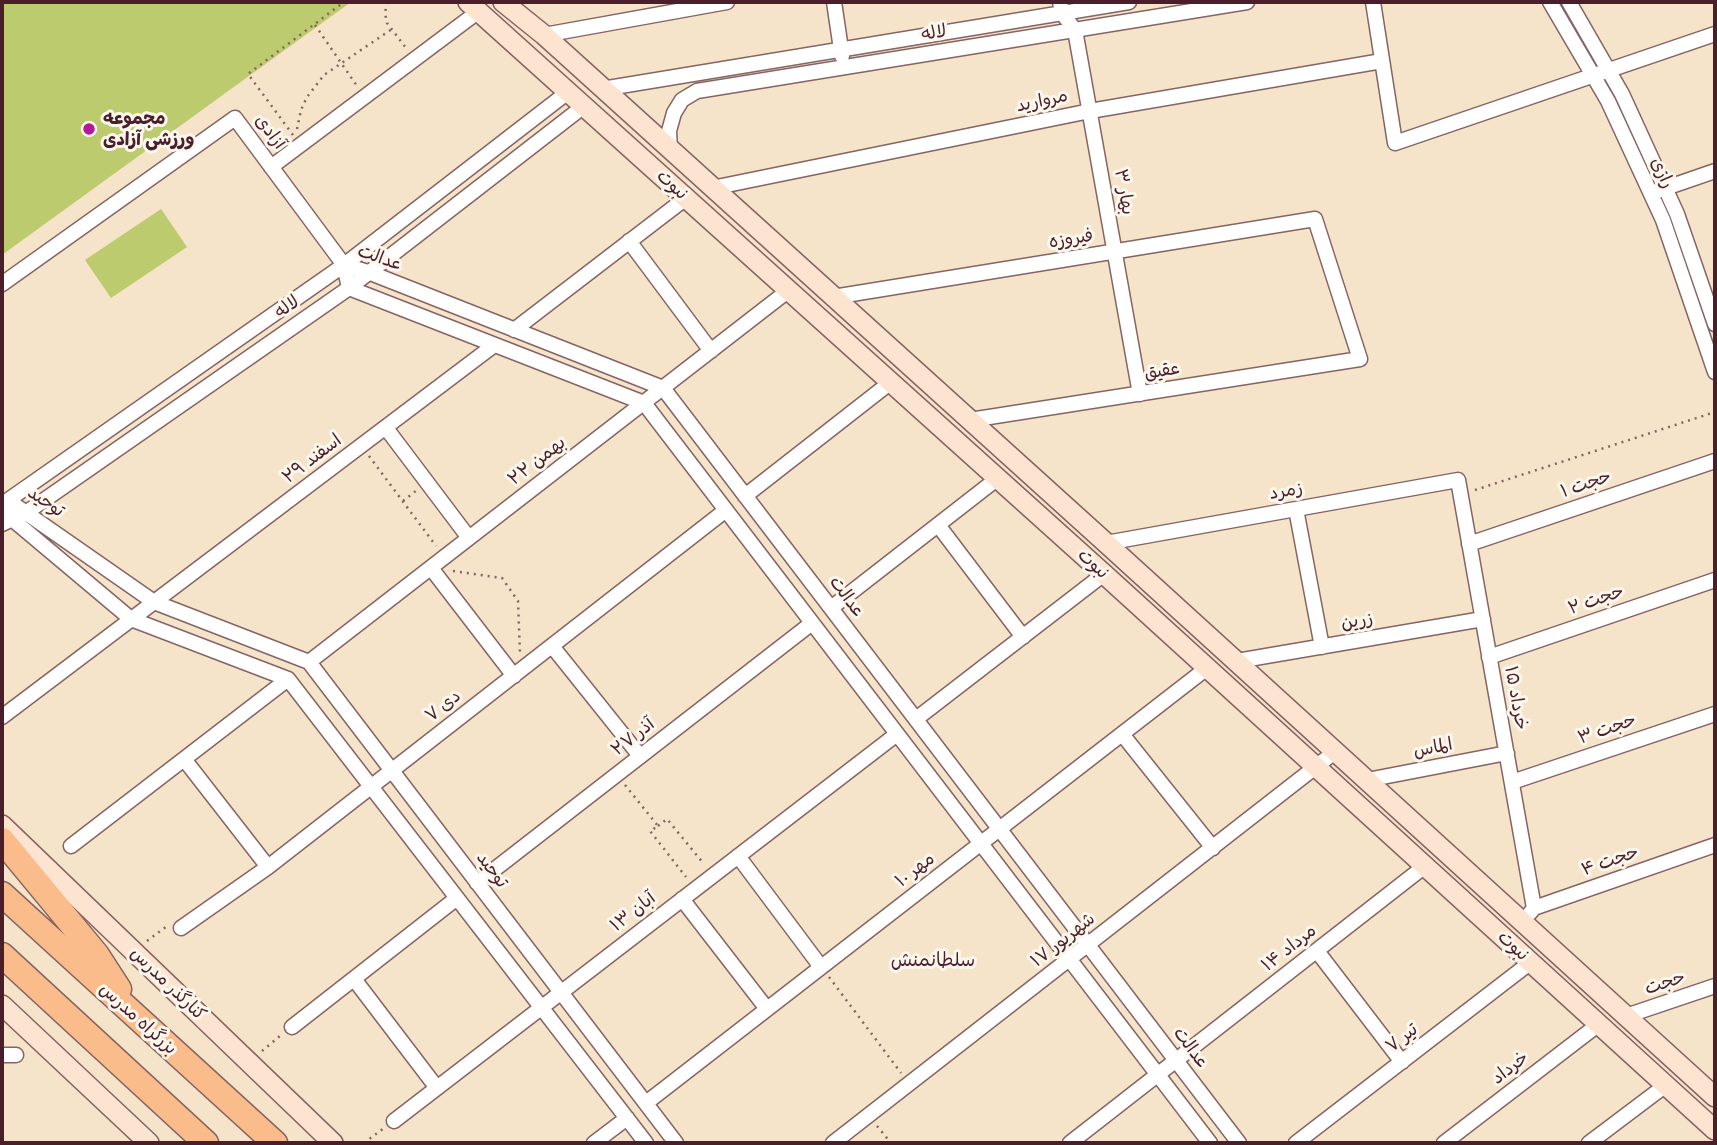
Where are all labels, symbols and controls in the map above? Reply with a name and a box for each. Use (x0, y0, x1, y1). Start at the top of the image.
street label: لاله (920, 20, 948, 46)
street label: مروارید (1014, 85, 1070, 117)
place label: مجموعه ورزشی آزادی (103, 108, 194, 150)
street label: آزادی (250, 110, 290, 154)
marker: مجموعه ورزشی آزادی (81, 121, 97, 137)
street label: رازی (1645, 154, 1679, 192)
street label: نبوت (652, 165, 692, 205)
street label: بهار ۳ (1109, 167, 1139, 217)
street label: فیروزه (1047, 225, 1095, 253)
street label: عدالت (355, 240, 405, 276)
street label: لاله (270, 291, 304, 323)
street label: عقیق (1143, 358, 1181, 384)
street label: ۲۹ اسفند (278, 430, 346, 488)
street label: ۲۲ بهمن (504, 432, 570, 490)
street label: حجت ۱ (1558, 465, 1614, 503)
street label: زمرد (1268, 477, 1304, 505)
street label: توحید (23, 482, 69, 522)
street label: نبوت (1073, 544, 1113, 584)
street label: عدالت (824, 572, 870, 622)
street label: حجت ۲ (1565, 580, 1627, 620)
street label: زرین (1339, 608, 1375, 634)
street label: ۱۵ خرداد (1500, 664, 1532, 732)
street label: ۷ دی (421, 685, 465, 727)
street label: حجت ۳ (1575, 709, 1639, 749)
street label: ۲۷ آذر (607, 713, 659, 761)
street label: الماس (1412, 734, 1454, 762)
street label: حجت ۴ (1579, 841, 1641, 881)
street label: توحید (471, 848, 513, 892)
street label: ۱۰ مهر (891, 848, 939, 892)
street label: ۱۳ آبان (606, 888, 660, 936)
street label: ۱۷ شهریور (1026, 908, 1100, 972)
street label: ۱۴ مرداد (1257, 920, 1321, 976)
street label: نبوت (1493, 926, 1533, 966)
street label: کنارگذر مدرس (126, 943, 210, 1025)
district label: سلطانمنش (891, 950, 975, 972)
street label: حجت (1642, 966, 1688, 1000)
street label: بزرگراه مدرس (95, 978, 181, 1060)
street label: ۷ تیر (1382, 1019, 1422, 1057)
street label: عدالت (1168, 1023, 1214, 1073)
street label: خرداد (1487, 1047, 1533, 1089)

